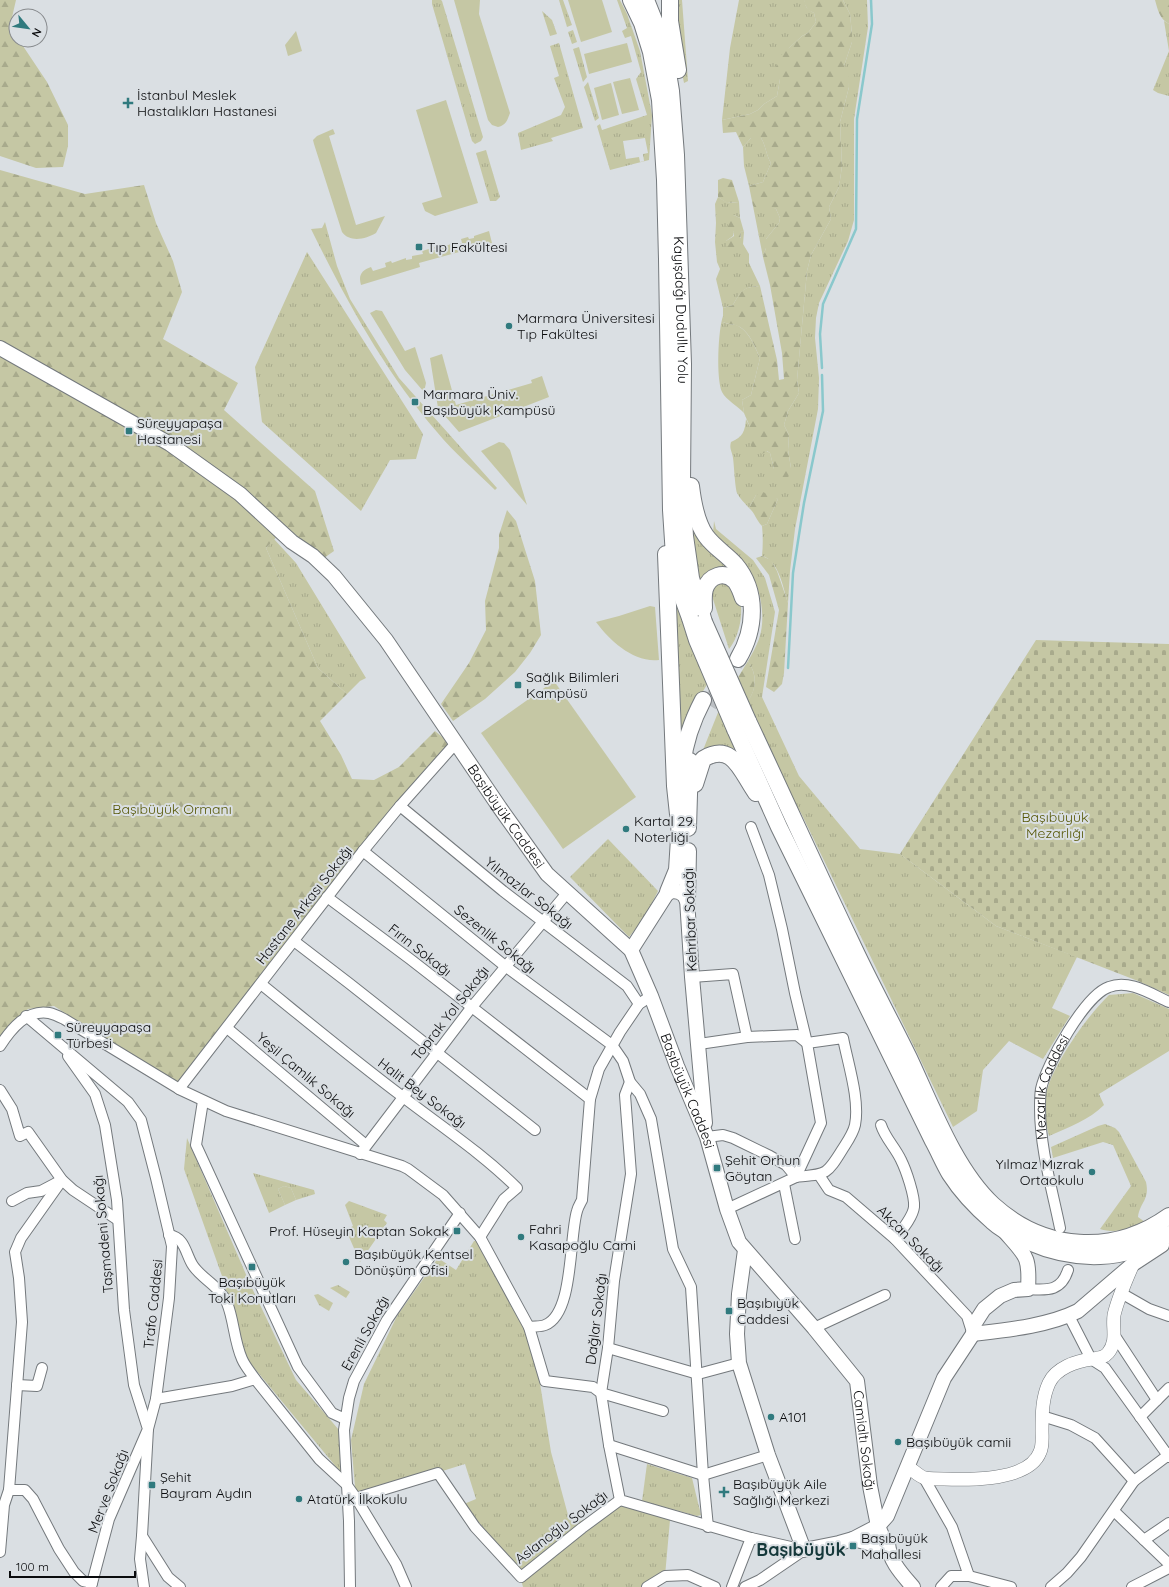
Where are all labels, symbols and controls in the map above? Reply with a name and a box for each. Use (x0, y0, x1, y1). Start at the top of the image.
north arrow (8, 8, 48, 48)
text: N (29, 26, 45, 40)
place label: İstanbul Meslek Hastalıkları Hastanesi (137, 86, 277, 120)
marker: İstanbul Meslek Hastalıkları Hastanesi (122, 97, 134, 109)
street label: Kayışdağı Dudullu Yolu (670, 236, 692, 384)
place label: Tıp Fakültesi (427, 238, 508, 256)
marker: Tıp Fakültesi (414, 242, 424, 252)
place label: Marmara Üniversitesi Tıp Fakültesi (517, 309, 655, 343)
marker: Marmara Üniversitesi Tıp Fakültesi (504, 321, 514, 331)
place label: Marmara Üniv. Başıbüyük Kampüsü (423, 385, 556, 419)
marker: Marmara Üniv. Başıbüyük Kampüsü (410, 397, 420, 407)
place label: Süreyyapaşa Hastanesi (137, 414, 222, 448)
marker: Süreyyapaşa Hastanesi (124, 426, 134, 436)
place label: Sağlık Bilimleri Kampüsü (526, 668, 619, 702)
marker: Sağlık Bilimleri Kampüsü (513, 680, 523, 690)
street label: Başıbüyük Caddesi (464, 761, 549, 872)
park label: Başıbüyük Ormanı (112, 800, 232, 818)
park label: Başıbüyük Mezarlığı (1021, 808, 1089, 842)
place label: Kartal 29. Noterliği (634, 812, 695, 846)
marker: Kartal 29. Noterliği (621, 824, 631, 834)
street label: Hastane Arkası Sokağı (252, 842, 356, 968)
street label: Yılmazlar Sokağı (481, 853, 577, 933)
street label: Kehribar Sokağı (679, 868, 701, 972)
street label: Sezenlik Sokağı (451, 901, 539, 977)
street label: Fırın Sokağı (385, 920, 455, 980)
street label: Toprak Yol Sokağı (407, 962, 493, 1064)
place label: Süreyyapaşa Türbesi (66, 1018, 151, 1052)
street label: Yeşil Çamlık Sokağı (253, 1028, 359, 1122)
marker: Süreyyapaşa Türbesi (53, 1030, 63, 1040)
street label: Başıbüyük Caddesi (657, 1031, 719, 1151)
street label: Mezarlık Caddesi (1031, 1031, 1073, 1141)
street label: Halit Bey Sokağı (374, 1054, 470, 1132)
place label: Şehit Orhun Göytan (725, 1151, 800, 1185)
place label: Yılmaz Mızrak Ortaokulu (996, 1155, 1084, 1189)
marker: Şehit Orhun Göytan (712, 1163, 722, 1173)
marker: Yılmaz Mızrak Ortaokulu (1087, 1167, 1097, 1177)
street label: Taşmadeni Sokağı (89, 1174, 117, 1294)
street label: Akçan Sokağı (873, 1201, 949, 1277)
place label: Fahri Kasapoğlu Cami (529, 1220, 636, 1254)
place label: Prof. Hüseyin Kaptan Sokak (269, 1222, 449, 1240)
marker: Prof. Hüseyin Kaptan Sokak (452, 1226, 462, 1236)
marker: Fahri Kasapoğlu Cami (516, 1232, 526, 1242)
place label: Başıbüyük Kentsel Dönüşüm Ofisi (354, 1245, 473, 1279)
marker: Başıbüyük Kentsel Dönüşüm Ofisi (341, 1257, 351, 1267)
street label: Trafo Caddesi (139, 1258, 167, 1350)
marker: Başıbüyük Toki Konutları (247, 1262, 257, 1272)
street label: Dağlar Sokağı (581, 1272, 611, 1366)
place label: Başıbüyük Toki Konutları (208, 1273, 296, 1307)
street label: Erenli Sokağı (337, 1292, 393, 1374)
place label: Başıbıyük Caddesi (737, 1294, 799, 1328)
marker: Başıbıyük Caddesi (724, 1306, 734, 1316)
street label: Camialtı Sokağı (849, 1389, 880, 1492)
place label: A101 (779, 1408, 807, 1426)
marker: A101 (766, 1412, 776, 1422)
place label: Başıbüyük camii (906, 1433, 1011, 1451)
marker: Başıbüyük camii (893, 1437, 903, 1447)
street label: Merve Sokağı (84, 1446, 132, 1536)
place label: Şehit Bayram Aydın (160, 1468, 252, 1502)
place label: Başıbüyük Aile Sağlığı Merkezi (733, 1475, 830, 1509)
marker: Şehit Bayram Aydın (147, 1480, 157, 1490)
street label: Aslanoğlu Sokağı (511, 1486, 611, 1568)
marker: Başıbüyük Aile Sağlığı Merkezi (718, 1486, 730, 1498)
place label: Atatürk İlkokulu (307, 1490, 408, 1508)
marker: Atatürk İlkokulu (294, 1494, 304, 1504)
place label: Başıbüyük Mahallesi (861, 1529, 928, 1563)
district label: Başıbüyük (756, 1538, 846, 1561)
marker: Başıbüyük Mahallesi (848, 1541, 858, 1551)
scale bar (10, 1553, 135, 1579)
text: 100 m (16, 1559, 49, 1574)

